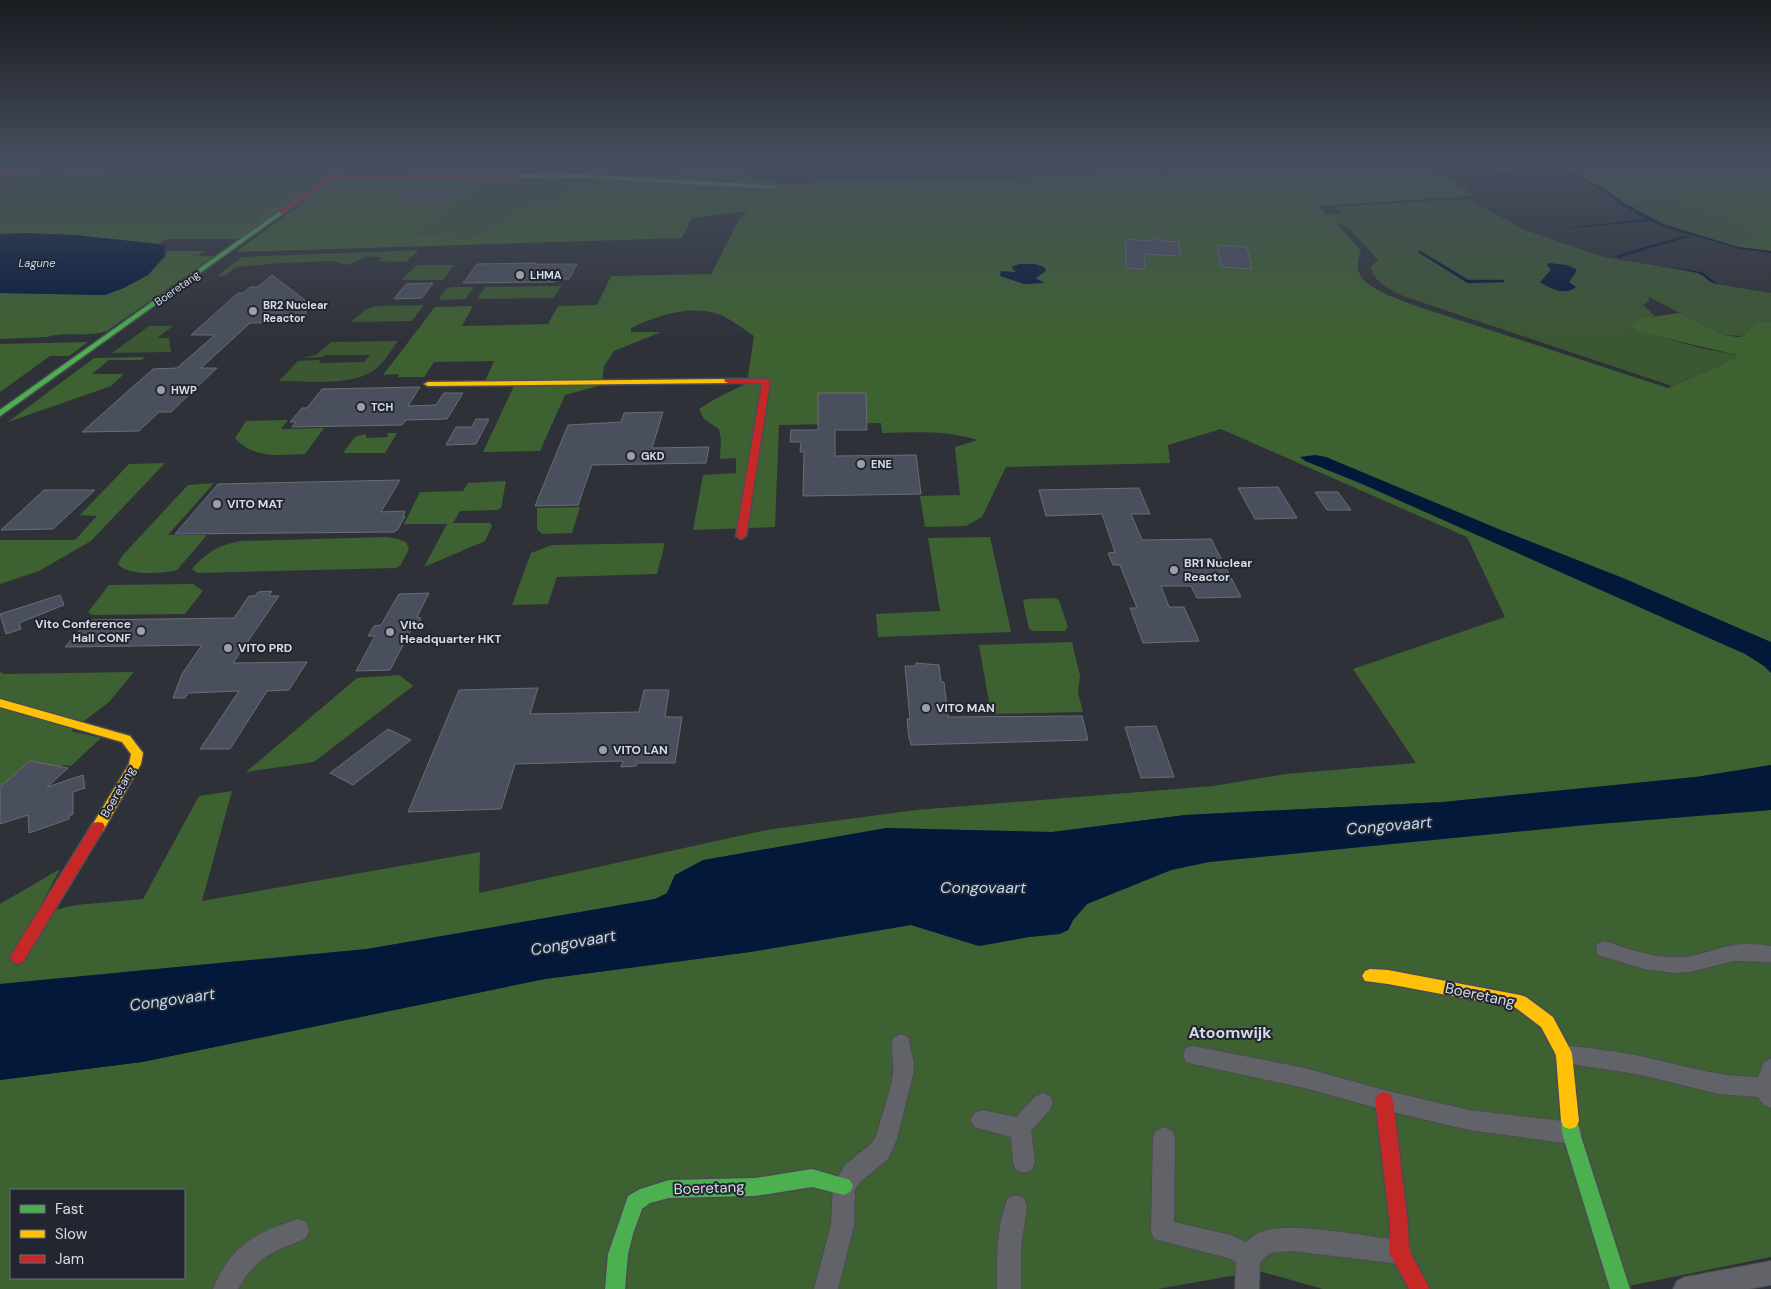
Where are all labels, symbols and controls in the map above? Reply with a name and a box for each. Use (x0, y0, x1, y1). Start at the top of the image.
water label: Lagune (19, 256, 55, 270)
street label: Boeretang (152, 267, 202, 309)
place label: LHMA (530, 268, 562, 282)
marker: LHMA (514, 269, 526, 281)
place label: BR2 Nuclear Reactor (263, 298, 328, 325)
marker: BR2 Nuclear Reactor (247, 305, 259, 317)
place label: HWP (171, 383, 197, 397)
marker: HWP (155, 384, 167, 396)
place label: TCH (371, 400, 393, 414)
marker: TCH (355, 401, 367, 413)
place label: GKD (641, 449, 665, 463)
marker: GKD (625, 450, 637, 462)
place label: ENE (871, 457, 892, 471)
marker: ENE (855, 458, 867, 470)
place label: VITO MAT (227, 496, 283, 512)
marker: VITO MAT (211, 498, 223, 510)
place label: BR1 Nuclear Reactor (1184, 555, 1252, 585)
marker: BR1 Nuclear Reactor (1168, 564, 1180, 576)
place label: Vito Conference Hall CONF (35, 616, 131, 646)
place label: Vito Headquarter HKT (400, 617, 501, 647)
marker: Vito Conference Hall CONF (135, 625, 147, 637)
marker: Vito Headquarter HKT (384, 626, 396, 638)
place label: VITO PRD (238, 640, 292, 656)
marker: VITO PRD (222, 642, 234, 654)
place label: VITO MAN (936, 700, 995, 716)
marker: VITO MAN (920, 702, 932, 714)
place label: VITO LAN (613, 742, 668, 758)
marker: VITO LAN (597, 744, 609, 756)
street label: Boeretang (97, 763, 139, 821)
water label: Congovaart (1345, 811, 1434, 840)
water label: Congovaart (940, 877, 1027, 898)
water label: Congovaart (529, 925, 618, 960)
street label: Boeretang (1443, 978, 1517, 1012)
water label: Congovaart (128, 983, 217, 1016)
district label: Atoomwijk (1189, 1022, 1272, 1043)
street label: Boeretang (673, 1177, 745, 1199)
legend (10, 1189, 185, 1279)
text: Fast (55, 1199, 84, 1219)
text: Slow (55, 1224, 88, 1244)
text: Jam (55, 1249, 84, 1269)

